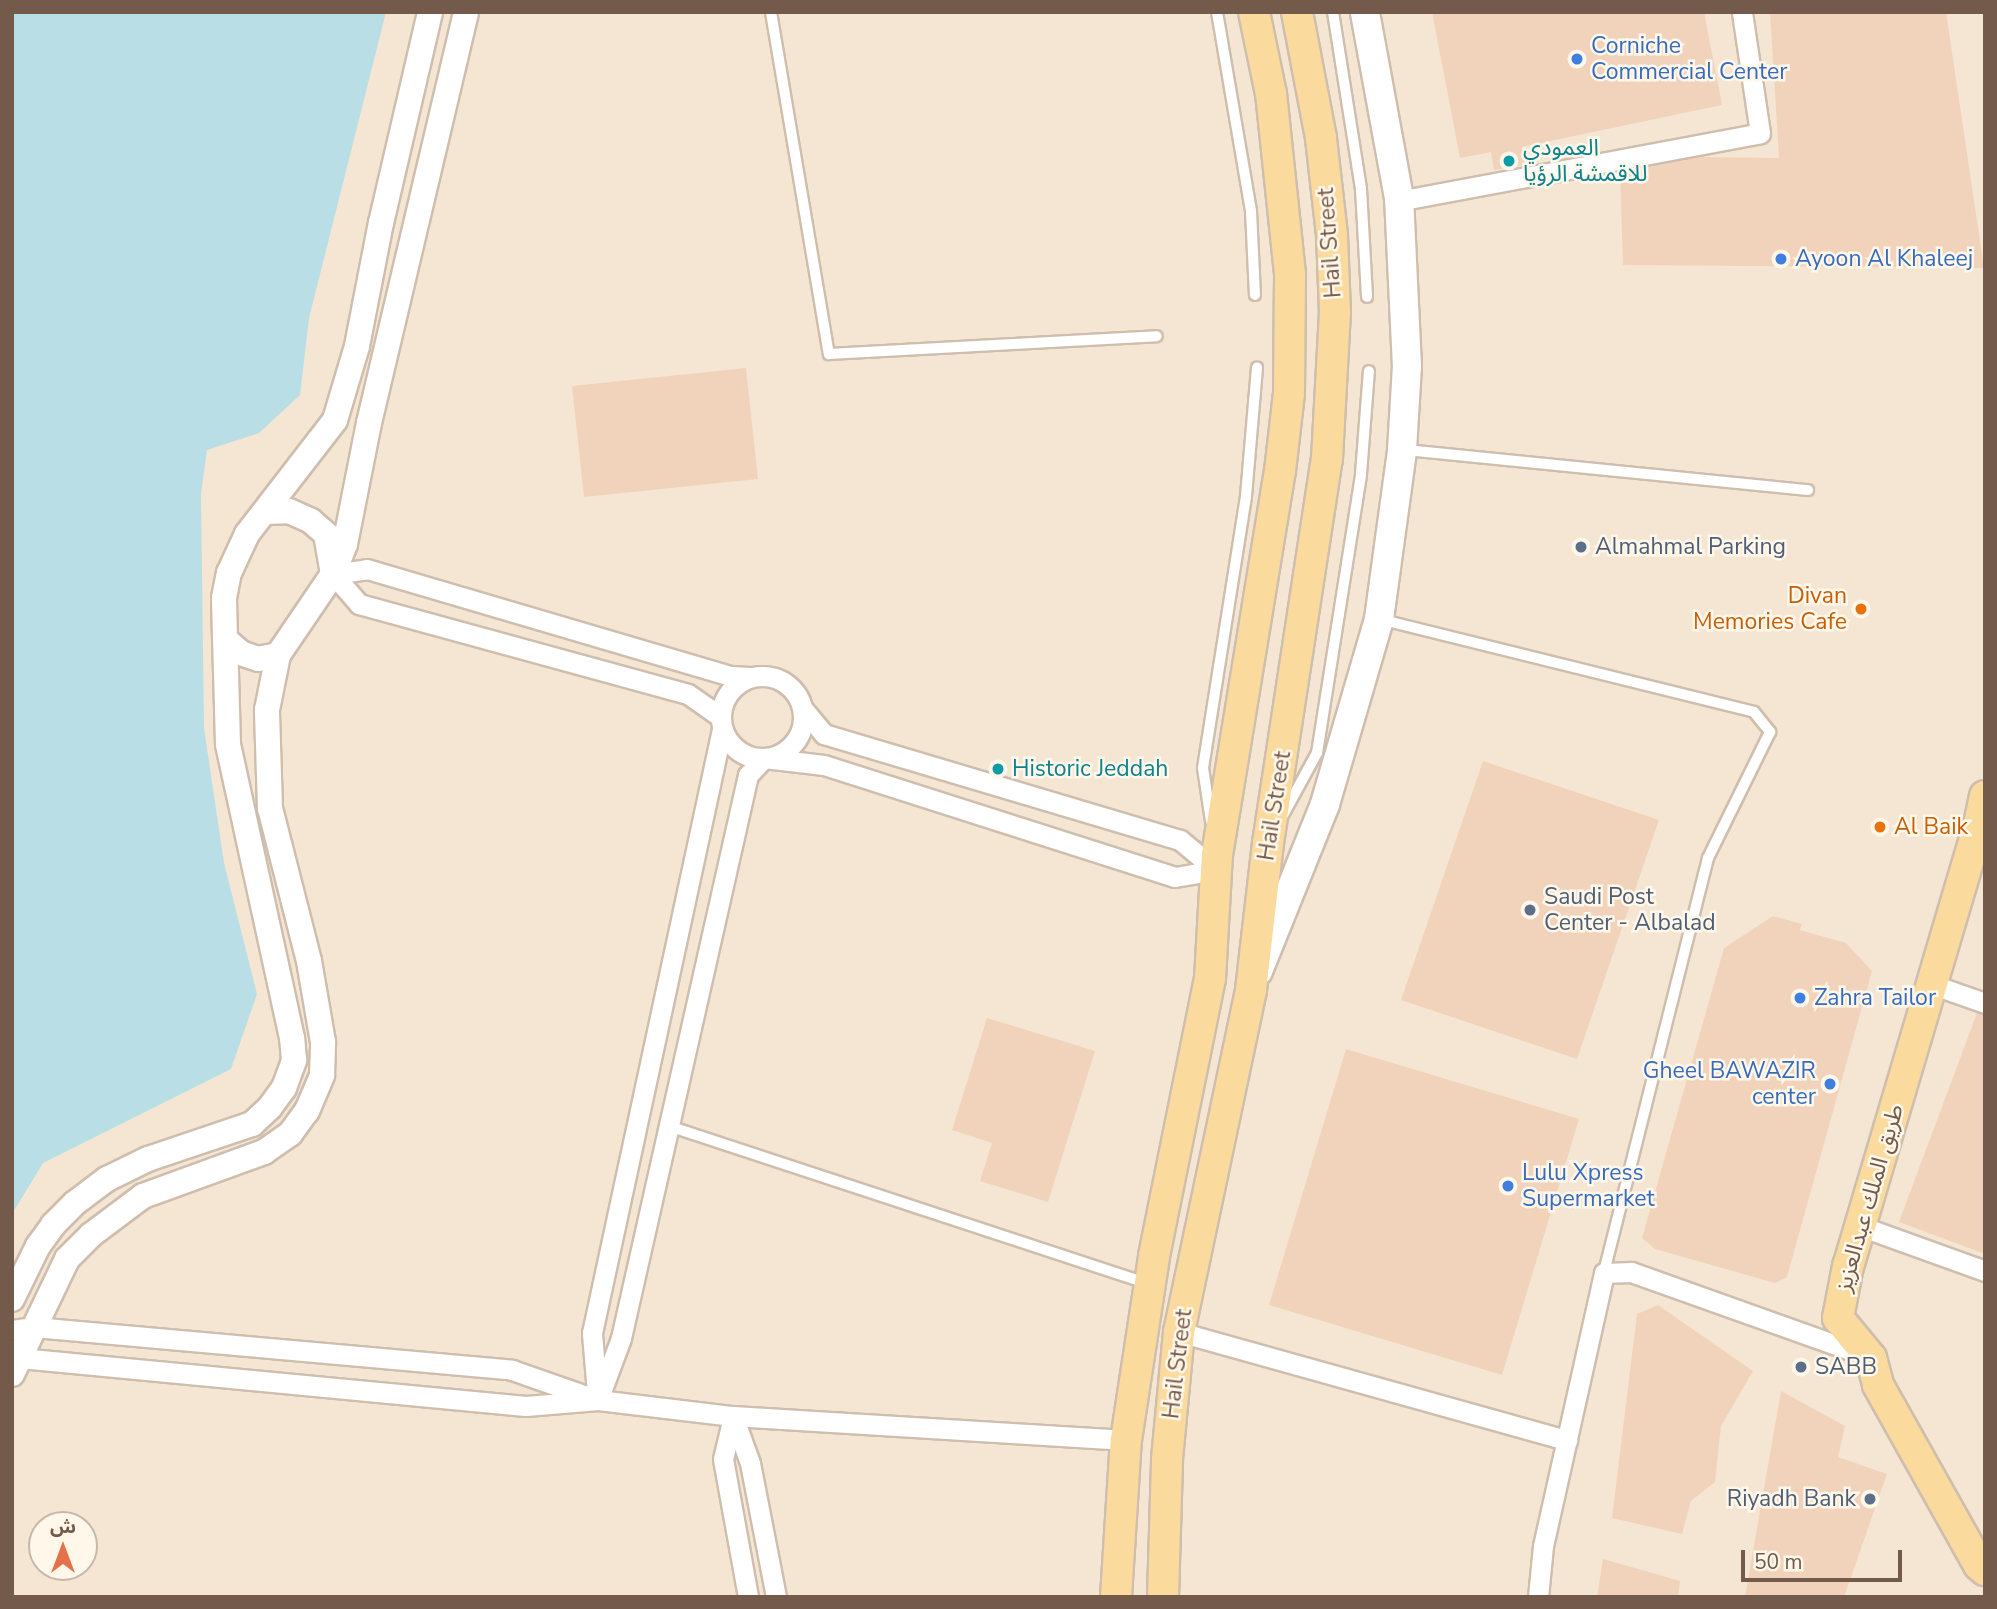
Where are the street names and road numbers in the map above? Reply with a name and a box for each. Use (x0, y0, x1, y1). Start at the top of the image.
street label: Hail Street (1312, 187, 1348, 299)
street label: Hail Street (1253, 749, 1297, 863)
street label: طريق الملك عبدالعزيز (1830, 1101, 1910, 1295)
street label: Hail Street (1158, 1307, 1198, 1421)

